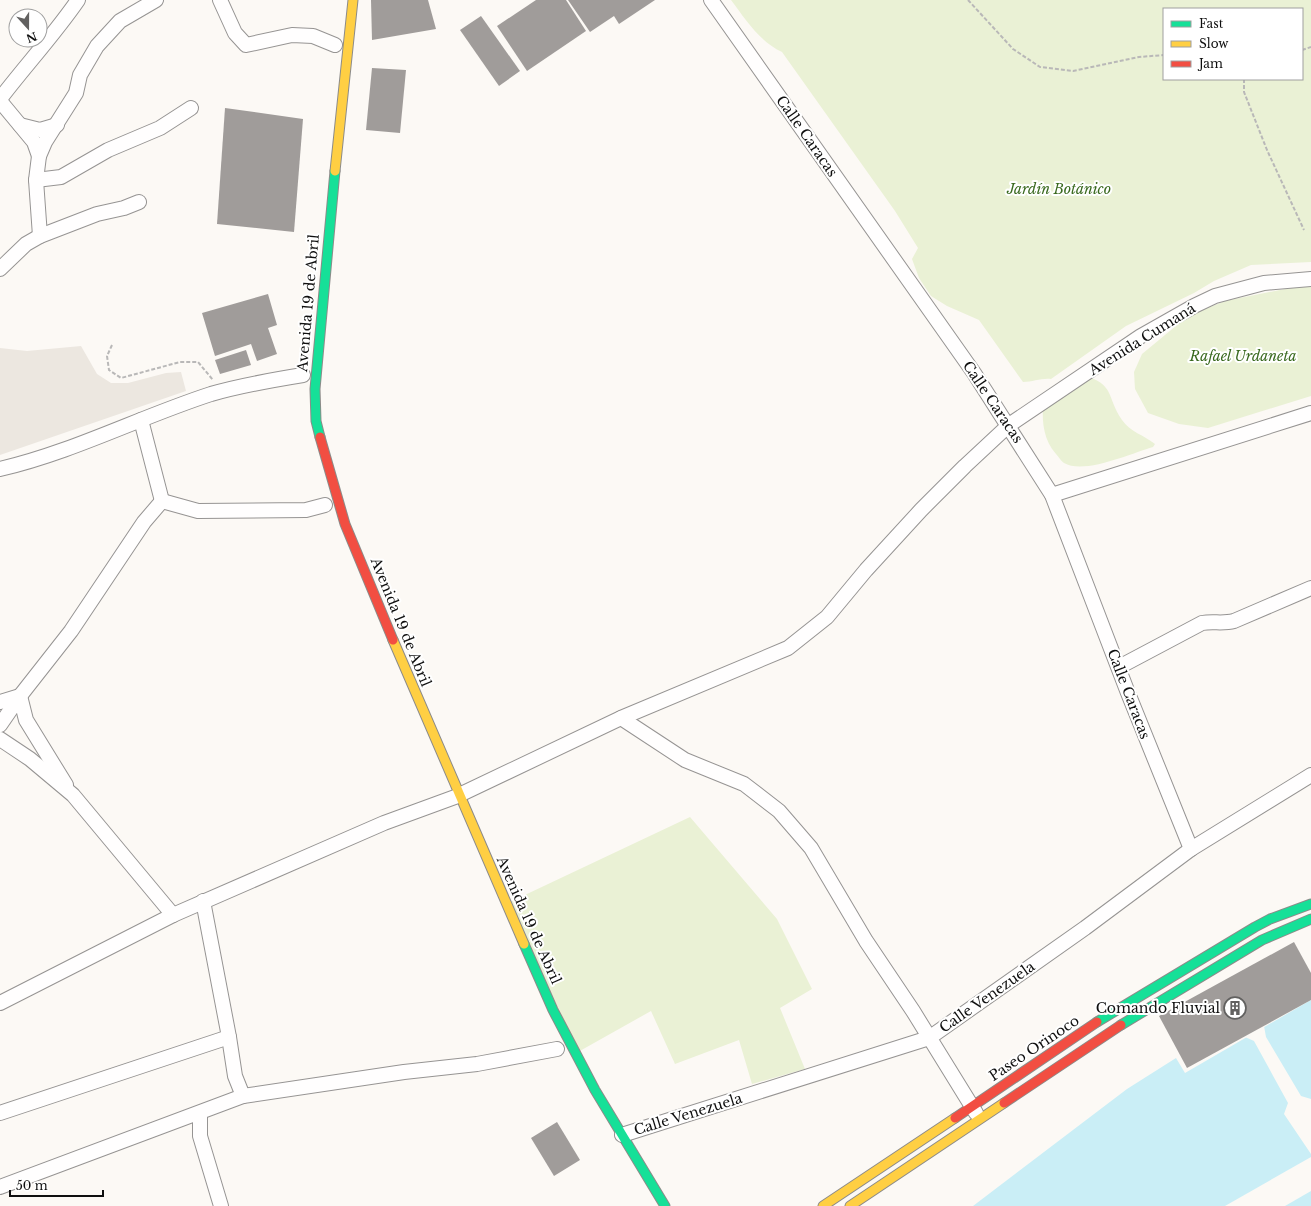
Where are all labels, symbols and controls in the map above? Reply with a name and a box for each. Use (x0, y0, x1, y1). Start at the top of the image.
north arrow (8, 8, 48, 48)
legend (1163, 8, 1303, 80)
text: Fast (1199, 16, 1224, 31)
text: N (24, 29, 39, 46)
text: Slow (1199, 36, 1229, 51)
text: Jam (1197, 56, 1223, 71)
street label: Calle Caracas (772, 92, 842, 180)
park label: Jardín Botánico (1006, 180, 1111, 198)
street label: Avenida 19 de Abril (293, 233, 323, 373)
street label: Avenida Cumaná (1084, 299, 1199, 380)
park label: Rafael Urdaneta (1188, 347, 1297, 365)
street label: Calle Caracas (959, 358, 1027, 446)
street label: Avenida 19 de Abril (366, 554, 435, 690)
street label: Calle Caracas (1104, 646, 1154, 742)
street label: Avenida 19 de Abril (492, 852, 565, 987)
street label: Calle Venezuela (936, 957, 1038, 1037)
building icon: Comando Fluvial (1222, 995, 1248, 1021)
place label: Comando Fluvial (1096, 999, 1220, 1017)
street label: Paseo Orinoco (985, 1011, 1083, 1085)
street label: Calle Venezuela (632, 1089, 745, 1139)
scale bar (10, 1172, 103, 1198)
text: 50 m (16, 1178, 48, 1193)

